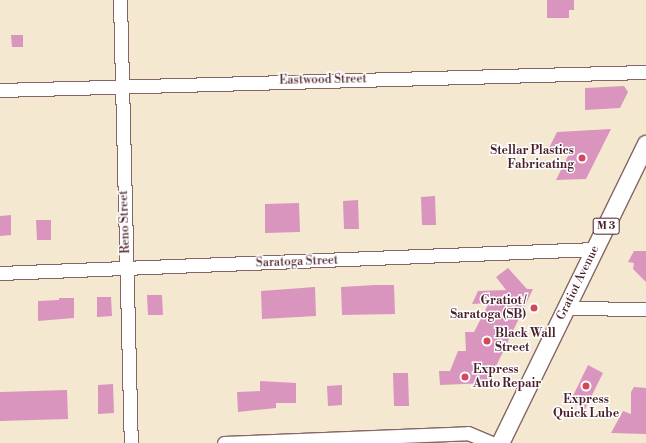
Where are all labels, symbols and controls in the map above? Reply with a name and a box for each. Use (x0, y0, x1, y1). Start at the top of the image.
street label: Eastwood Street (279, 72, 367, 88)
place label: Stellar Plastics Fabricating (490, 144, 574, 172)
marker: Stellar Plastics Fabricating (577, 153, 587, 163)
street label: Reno Street (117, 190, 133, 254)
road number: M 3 (592, 217, 620, 235)
street label: Gratiot Avenue (554, 243, 602, 323)
street label: Saratoga Street (256, 253, 338, 271)
place label: Gratiot / Saratoga (SB) (450, 294, 526, 322)
marker: Gratiot / Saratoga (SB) (529, 303, 539, 313)
place label: Black Wall Street (495, 327, 556, 355)
marker: Black Wall Street (482, 336, 492, 346)
place label: Express Auto Repair (473, 363, 541, 391)
marker: Express Auto Repair (460, 372, 470, 382)
marker: Express Quick Lube (581, 381, 591, 391)
place label: Express Quick Lube (553, 393, 619, 421)

